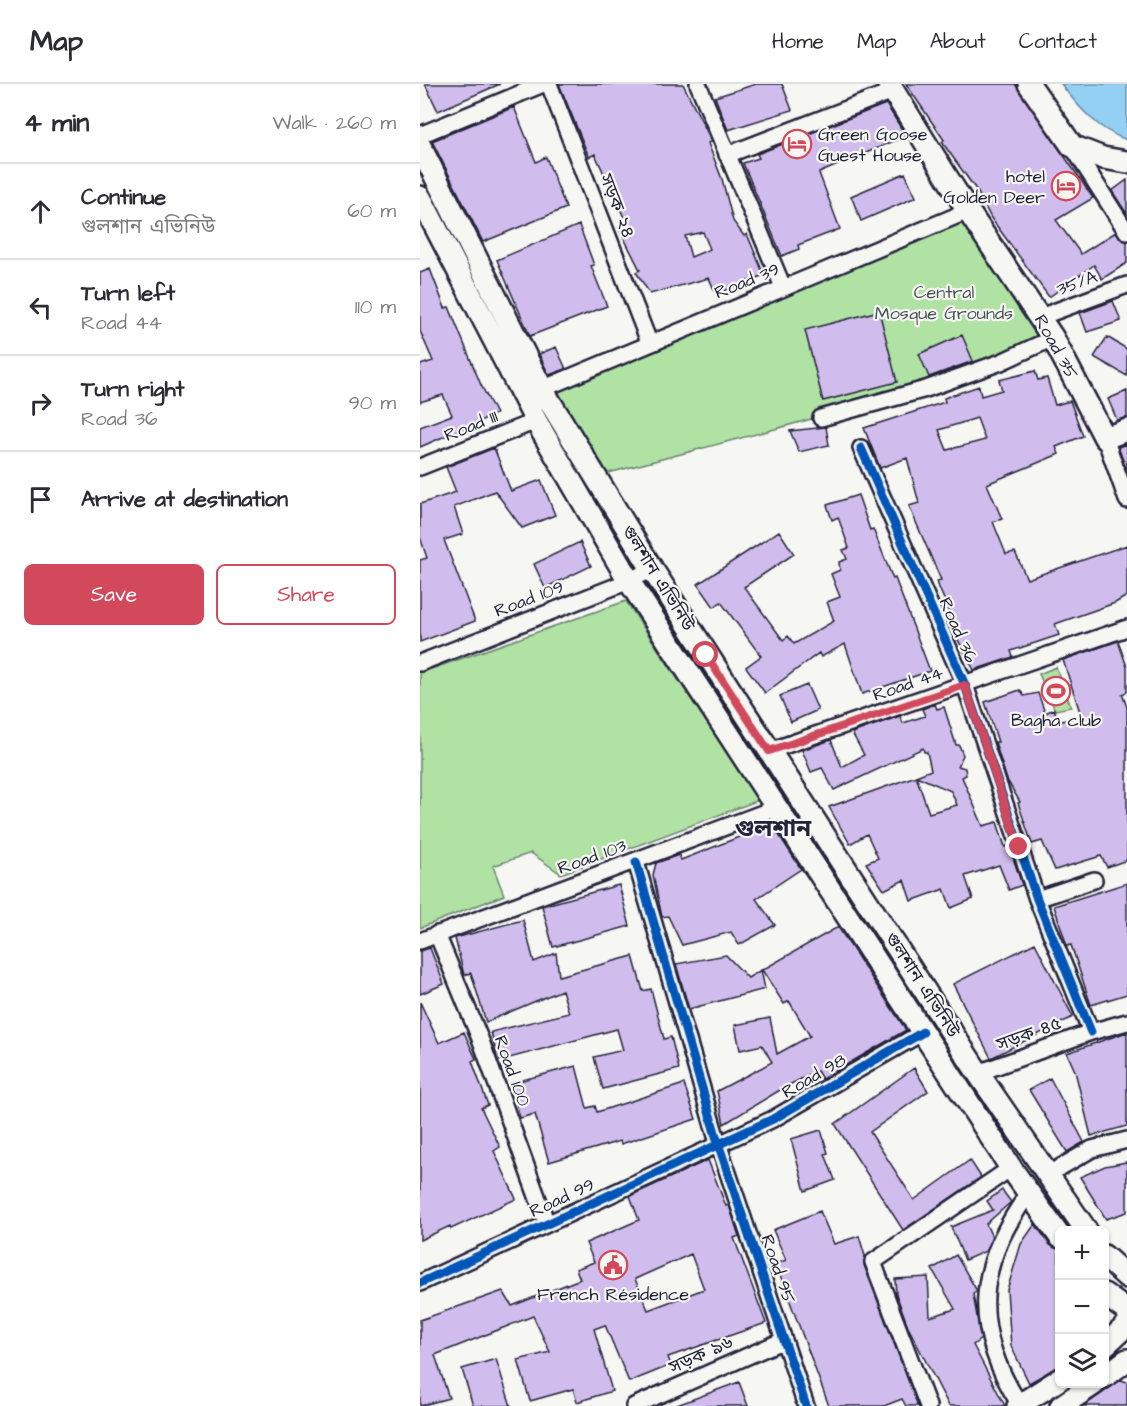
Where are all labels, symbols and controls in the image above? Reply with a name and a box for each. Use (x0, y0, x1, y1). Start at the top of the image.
text: Map (30, 22, 83, 61)
text: Home (772, 27, 824, 56)
text: Map (857, 27, 897, 56)
text: About (930, 27, 986, 56)
text: Contact (1019, 27, 1097, 56)
text: 4 min (24, 105, 89, 141)
text: Walk · 260 m (273, 109, 396, 137)
place label: Green Goose Guest House (818, 122, 928, 168)
hotel icon: Green Goose Guest House (781, 128, 813, 160)
place label: hotel Golden Deer (943, 164, 1045, 210)
street label: সড়ক ২৪ (593, 169, 641, 242)
hotel icon: hotel Golden Deer (1050, 170, 1082, 202)
text: Continue (81, 182, 166, 213)
icon: ahead (24, 195, 57, 228)
text: 60 m (347, 197, 396, 225)
text: গুলশান এভিনিউ (81, 213, 215, 241)
street label: Road 39 (711, 257, 783, 305)
street label: 35/A (1053, 264, 1101, 302)
text: Turn left (81, 278, 175, 309)
park label: Central Mosque Grounds (875, 280, 1013, 326)
icon: left (24, 291, 57, 324)
text: 110 m (355, 293, 396, 321)
text: Road 44 (81, 309, 162, 337)
street label: Road 35 (1028, 310, 1084, 384)
text: Turn right (81, 374, 184, 405)
icon: right (24, 387, 57, 420)
text: 90 m (348, 389, 396, 417)
street label: Road 111 (441, 404, 501, 448)
text: Road 36 (81, 405, 158, 433)
icon: arrive (24, 483, 57, 516)
text: Arrive at destination (81, 484, 288, 515)
street label: গুলশান এভিনিউ (615, 520, 701, 636)
button: Save (24, 564, 204, 625)
button: Share (216, 564, 396, 625)
street label: Road 109 (491, 574, 567, 624)
street label: Road 36 (933, 593, 983, 667)
route start (692, 641, 718, 667)
street label: Road 44 (869, 660, 947, 708)
sports icon: Bagha club (1040, 675, 1072, 707)
place label: Bagha club (1011, 708, 1101, 734)
district label: গুলশান (735, 812, 812, 846)
street label: Road 103 (554, 833, 630, 881)
route end (1005, 833, 1031, 859)
street label: গুলশান এভিনিউ (879, 927, 966, 1043)
street label: সড়ক ৪৫ (992, 1011, 1065, 1058)
street label: Road 100 (488, 1032, 536, 1110)
street label: Road 98 (777, 1047, 851, 1104)
street label: Road 99 (525, 1172, 599, 1224)
map controls (1055, 1226, 1109, 1388)
button: + (1055, 1226, 1109, 1280)
street label: Road 95 (755, 1231, 802, 1307)
public building icon: French Résidence (597, 1249, 629, 1281)
button: − (1055, 1280, 1109, 1334)
place label: French Résidence (537, 1282, 689, 1307)
street label: সড়ক ৯৬ (664, 1330, 737, 1380)
button: layers (1055, 1334, 1109, 1388)

